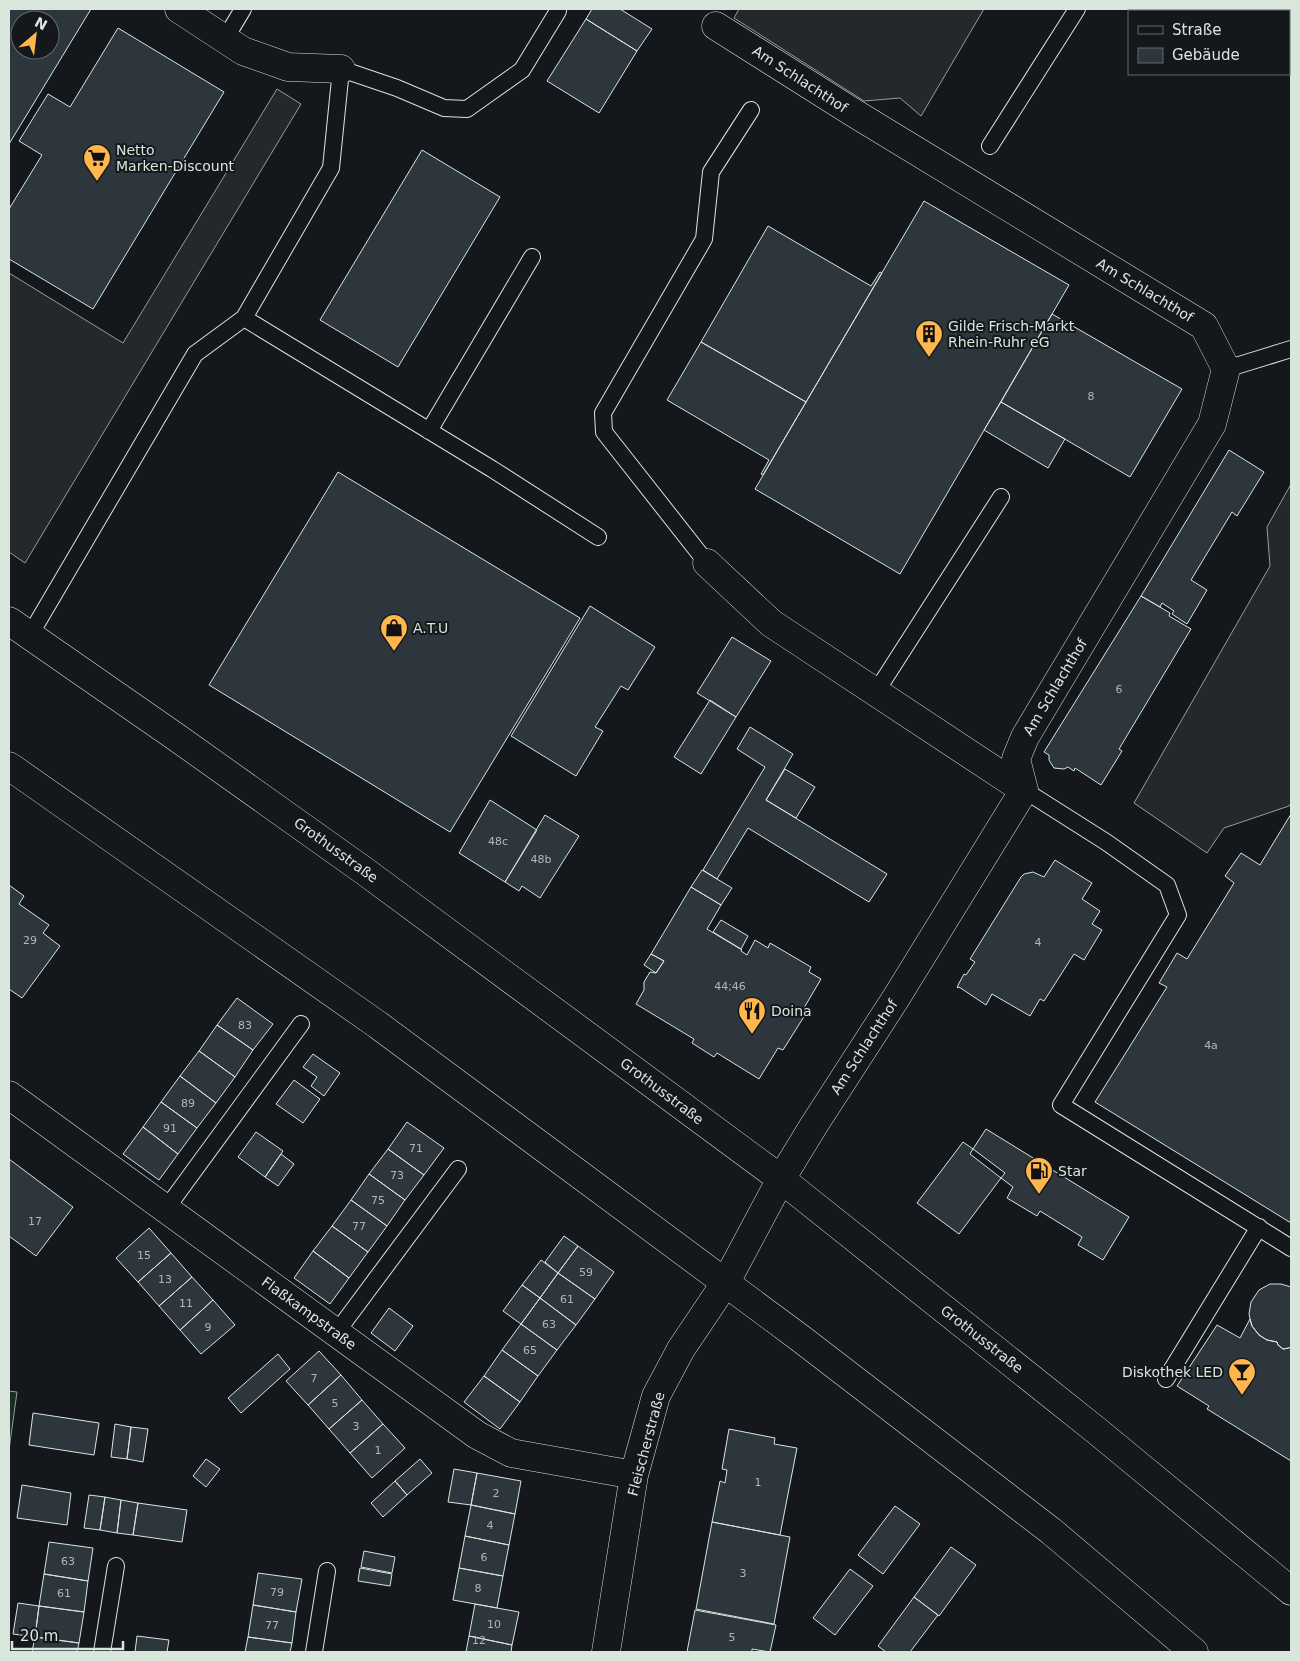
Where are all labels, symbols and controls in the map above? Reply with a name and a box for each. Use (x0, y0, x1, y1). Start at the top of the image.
north arrow (10, 10, 60, 60)
legend (1128, 10, 1290, 75)
text: N (32, 14, 50, 33)
text: Straße (1172, 21, 1221, 39)
street label: Am Schlachthof (750, 42, 851, 116)
text: Gebäude (1172, 46, 1240, 64)
place label: Netto Marken-Discount (116, 142, 235, 174)
supermarket icon: Netto Marken-Discount (82, 143, 112, 182)
street label: Am Schlachthof (1094, 255, 1197, 326)
place label: Gilde Frisch-Markt Rhein-Ruhr eG (948, 318, 1075, 350)
building icon: Gilde Frisch-Markt Rhein-Ruhr eG (914, 319, 944, 358)
house number: 8 (1088, 390, 1095, 403)
shop icon: A.T.U (379, 613, 409, 652)
place label: A.T.U (413, 620, 448, 636)
street label: Am Schlachthof (1020, 635, 1091, 738)
house number: 6 (1116, 683, 1123, 696)
street label: Grothusstraße (291, 814, 381, 886)
house number: 48c (488, 835, 508, 848)
house number: 48b (531, 853, 552, 866)
house number: 29 (23, 934, 37, 947)
house number: 4 (1035, 936, 1042, 949)
house number: 44;46 (714, 980, 746, 993)
restaurant icon: Doina (737, 996, 767, 1035)
street label: Am Schlachthof (827, 996, 901, 1097)
place label: Doina (771, 1003, 812, 1019)
house number: 83 (238, 1019, 252, 1032)
house number: 4a (1204, 1039, 1218, 1052)
street label: Grothusstraße (617, 1055, 707, 1127)
house number: 89 (181, 1097, 195, 1110)
house number: 91 (163, 1122, 177, 1135)
house number: 71 (409, 1142, 423, 1155)
fuel station icon: Star (1024, 1156, 1054, 1195)
place label: Star (1058, 1163, 1087, 1179)
house number: 73 (390, 1169, 404, 1182)
house number: 75 (371, 1194, 385, 1207)
house number: 17 (28, 1215, 42, 1228)
house number: 77 (352, 1220, 366, 1233)
house number: 15 (137, 1249, 151, 1262)
house number: 59 (579, 1266, 593, 1279)
house number: 13 (158, 1273, 172, 1286)
street label: Flaßkampstraße (259, 1273, 359, 1353)
house number: 61 (560, 1293, 574, 1306)
house number: 11 (179, 1297, 193, 1310)
street label: Grothusstraße (938, 1302, 1026, 1376)
house number: 63 (542, 1318, 556, 1331)
house number: 9 (205, 1321, 212, 1334)
house number: 65 (523, 1344, 537, 1357)
bar icon: Diskothek LED (1227, 1357, 1257, 1396)
place label: Diskothek LED (1122, 1364, 1223, 1380)
house number: 7 (311, 1372, 318, 1385)
street label: Fleischerstraße (624, 1390, 668, 1498)
house number: 5 (332, 1397, 339, 1410)
house number: 3 (353, 1420, 360, 1433)
house number: 1 (375, 1444, 382, 1457)
house number: 1 (755, 1476, 762, 1489)
house number: 2 (493, 1487, 500, 1500)
house number: 4 (487, 1519, 494, 1532)
house number: 6 (481, 1551, 488, 1564)
house number: 63 (61, 1555, 75, 1568)
house number: 3 (740, 1567, 747, 1580)
house number: 8 (475, 1582, 482, 1595)
house number: 79 (270, 1586, 284, 1599)
house number: 61 (57, 1587, 71, 1600)
scale bar (12, 1618, 124, 1650)
house number: 10 (487, 1618, 501, 1631)
house number: 77 (265, 1619, 279, 1632)
text: 20 m (20, 1627, 58, 1645)
house number: 5 (729, 1631, 736, 1644)
house number: 12 (472, 1634, 486, 1647)

